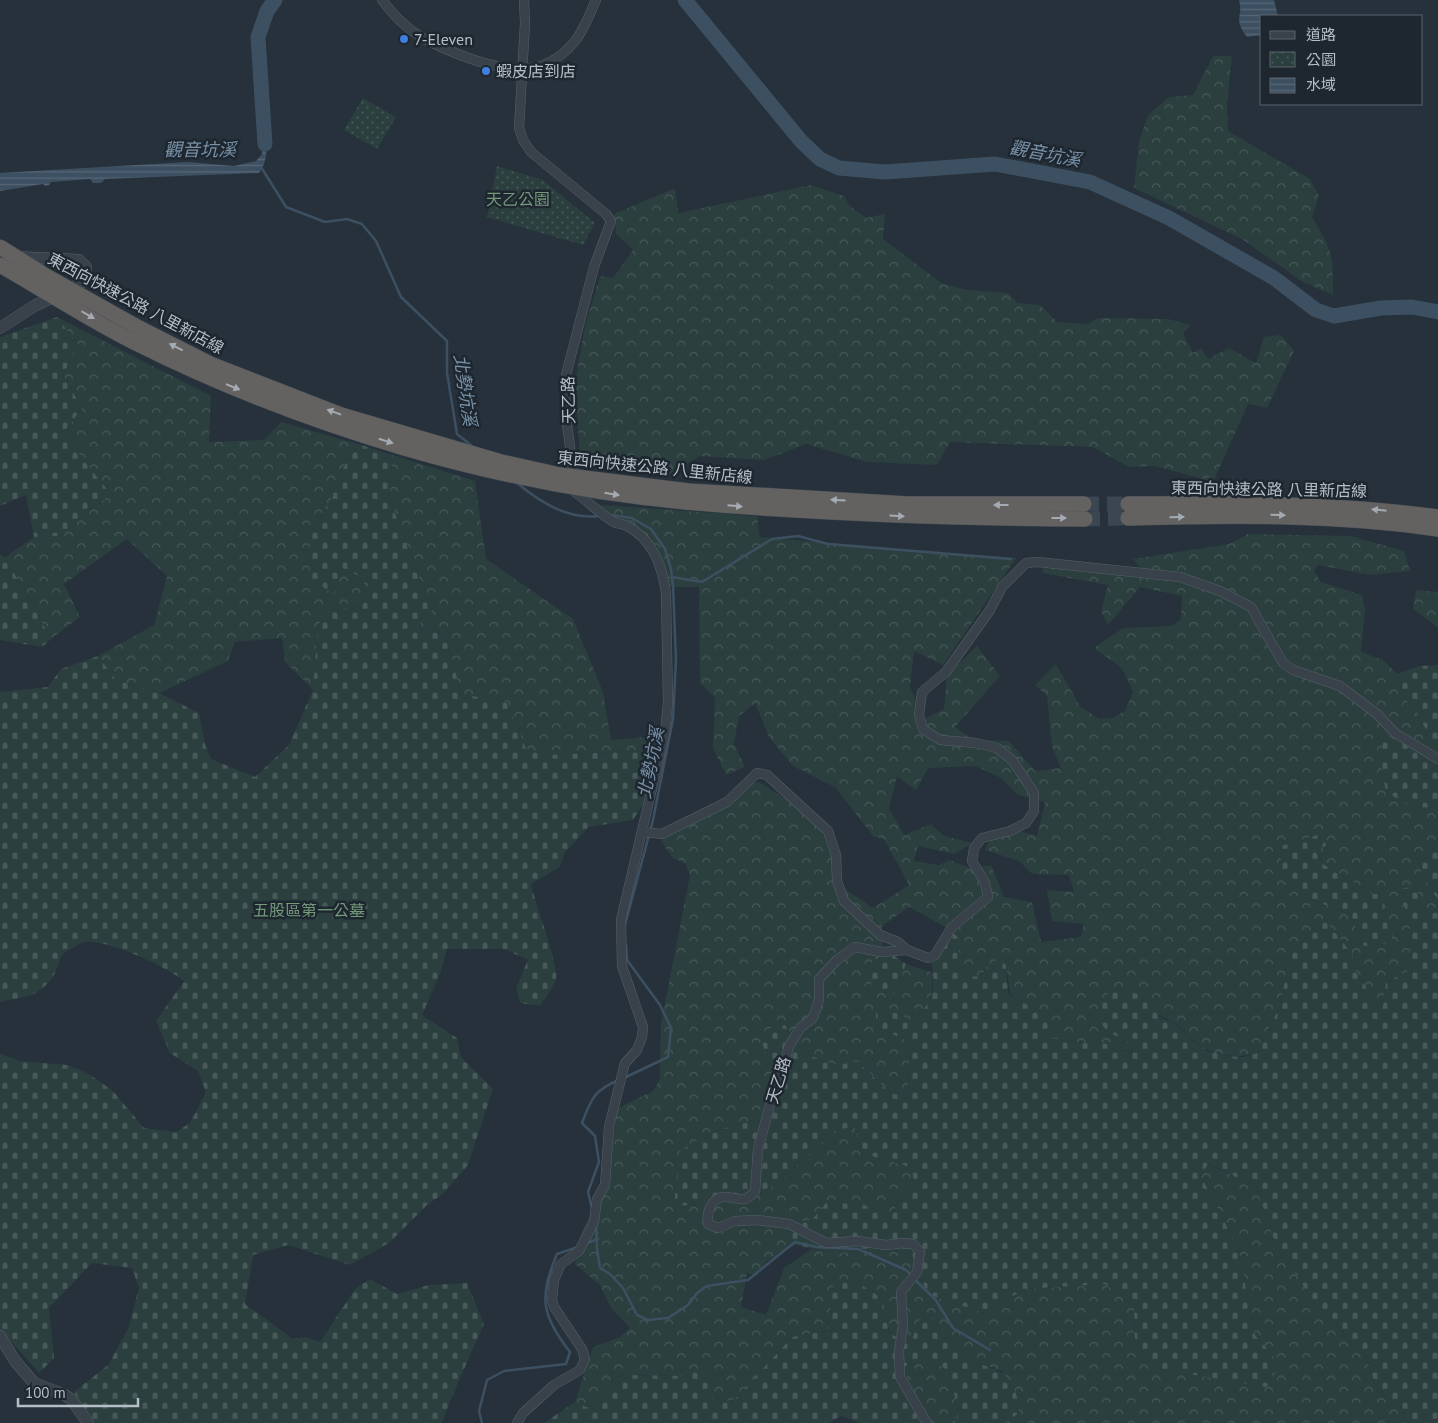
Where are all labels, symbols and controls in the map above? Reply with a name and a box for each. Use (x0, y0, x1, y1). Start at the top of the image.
legend (1260, 15, 1423, 105)
text: 道路 (1306, 25, 1336, 44)
place label: 7-Eleven (414, 29, 473, 49)
marker: 7-Eleven (398, 33, 410, 45)
text: 公園 (1306, 50, 1336, 69)
place label: 蝦皮店到店 (496, 61, 576, 81)
marker: 蝦皮店到店 (480, 65, 492, 77)
text: 水域 (1306, 75, 1336, 94)
water label: 觀音坑溪 (1008, 135, 1086, 172)
water label: 觀音坑溪 (164, 138, 239, 161)
park label: 天乙公園 (486, 189, 550, 209)
street label: 東西向快速公路 八里新店線 (45, 248, 227, 358)
one-way arrow (81, 311, 94, 320)
one-way arrow (169, 343, 184, 351)
water label: 北勢坑溪 (449, 353, 482, 430)
street label: 天乙路 (558, 376, 578, 424)
one-way arrow (226, 383, 241, 391)
one-way arrow (326, 408, 341, 416)
one-way arrow (379, 437, 394, 445)
street label: 東西向快速公路 八里新店線 (556, 447, 754, 487)
street label: 東西向快速公路 八里新店線 (1171, 477, 1367, 501)
one-way arrow (605, 491, 621, 499)
one-way arrow (830, 496, 846, 504)
one-way arrow (992, 501, 1008, 509)
one-way arrow (727, 502, 743, 510)
one-way arrow (1371, 505, 1387, 513)
one-way arrow (1169, 512, 1185, 520)
one-way arrow (1270, 512, 1286, 520)
one-way arrow (889, 513, 905, 521)
one-way arrow (1052, 515, 1068, 523)
water label: 北勢坑溪 (632, 722, 669, 800)
park label: 五股區第一公墓 (253, 900, 365, 920)
street label: 天乙路 (761, 1054, 795, 1106)
scale bar (18, 1376, 138, 1408)
text: 100 m (25, 1383, 66, 1402)

